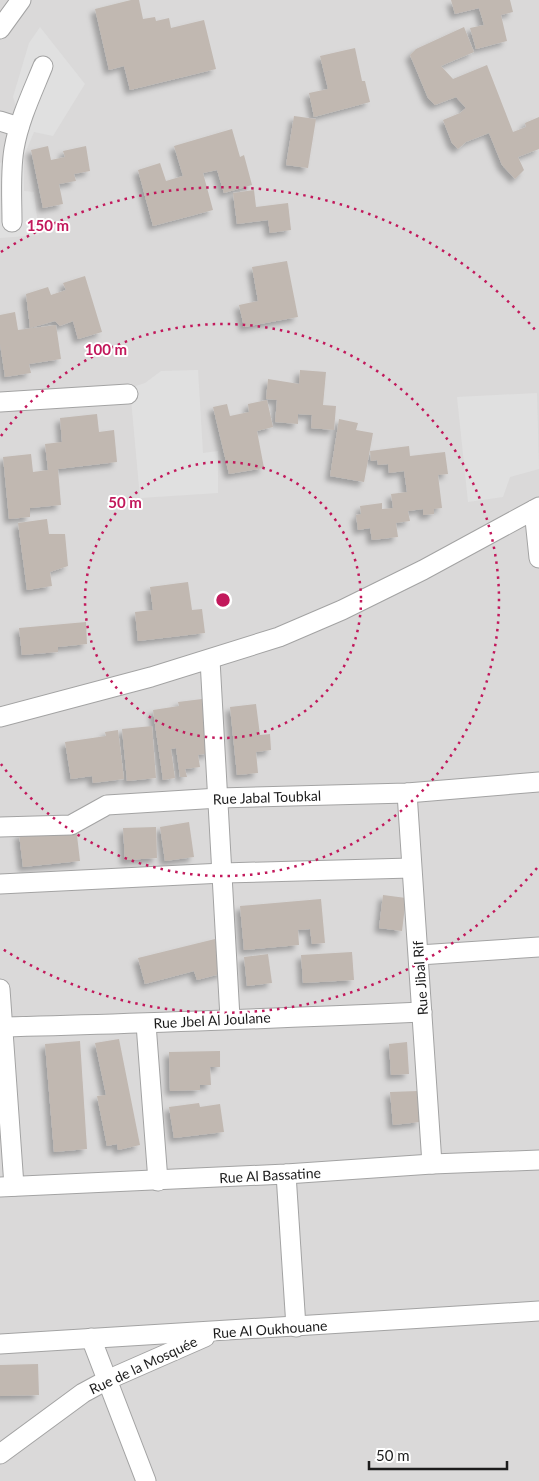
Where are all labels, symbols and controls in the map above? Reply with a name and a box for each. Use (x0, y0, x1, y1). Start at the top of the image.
text: 150 m (27, 216, 69, 234)
text: 100 m (85, 340, 127, 358)
text: 50 m (108, 493, 142, 511)
centre of rings (214, 591, 232, 609)
street label: Rue Jabal Toubkal (213, 787, 321, 807)
street label: Rue Jibal Rif (409, 940, 431, 1016)
street label: Rue Jbel Al Joulane (153, 1008, 271, 1032)
street label: Rue Al Bassatine (219, 1164, 321, 1186)
street label: Rue Al Oukhouane (212, 1317, 328, 1341)
street label: Rue de la Mosquée (86, 1333, 200, 1397)
scale bar (369, 1438, 506, 1470)
text: 50 m (376, 1446, 410, 1464)

